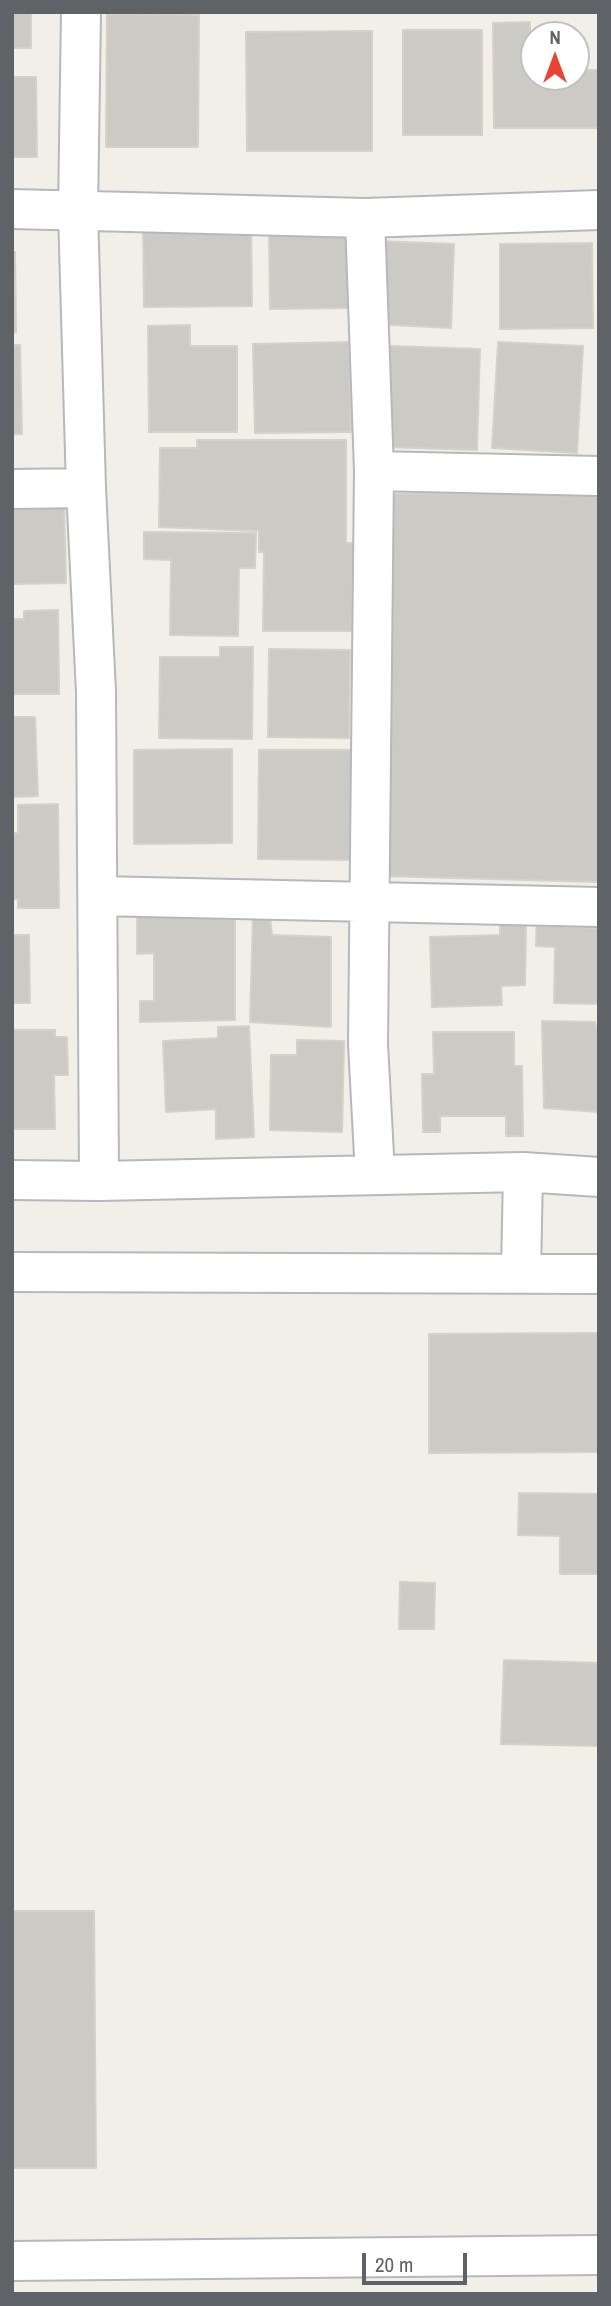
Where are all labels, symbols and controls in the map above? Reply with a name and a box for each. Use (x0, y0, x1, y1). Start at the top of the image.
north arrow (520, 21, 590, 91)
text: N (549, 24, 561, 50)
scale bar (366, 2240, 471, 2284)
text: 20 m (375, 2250, 413, 2279)

